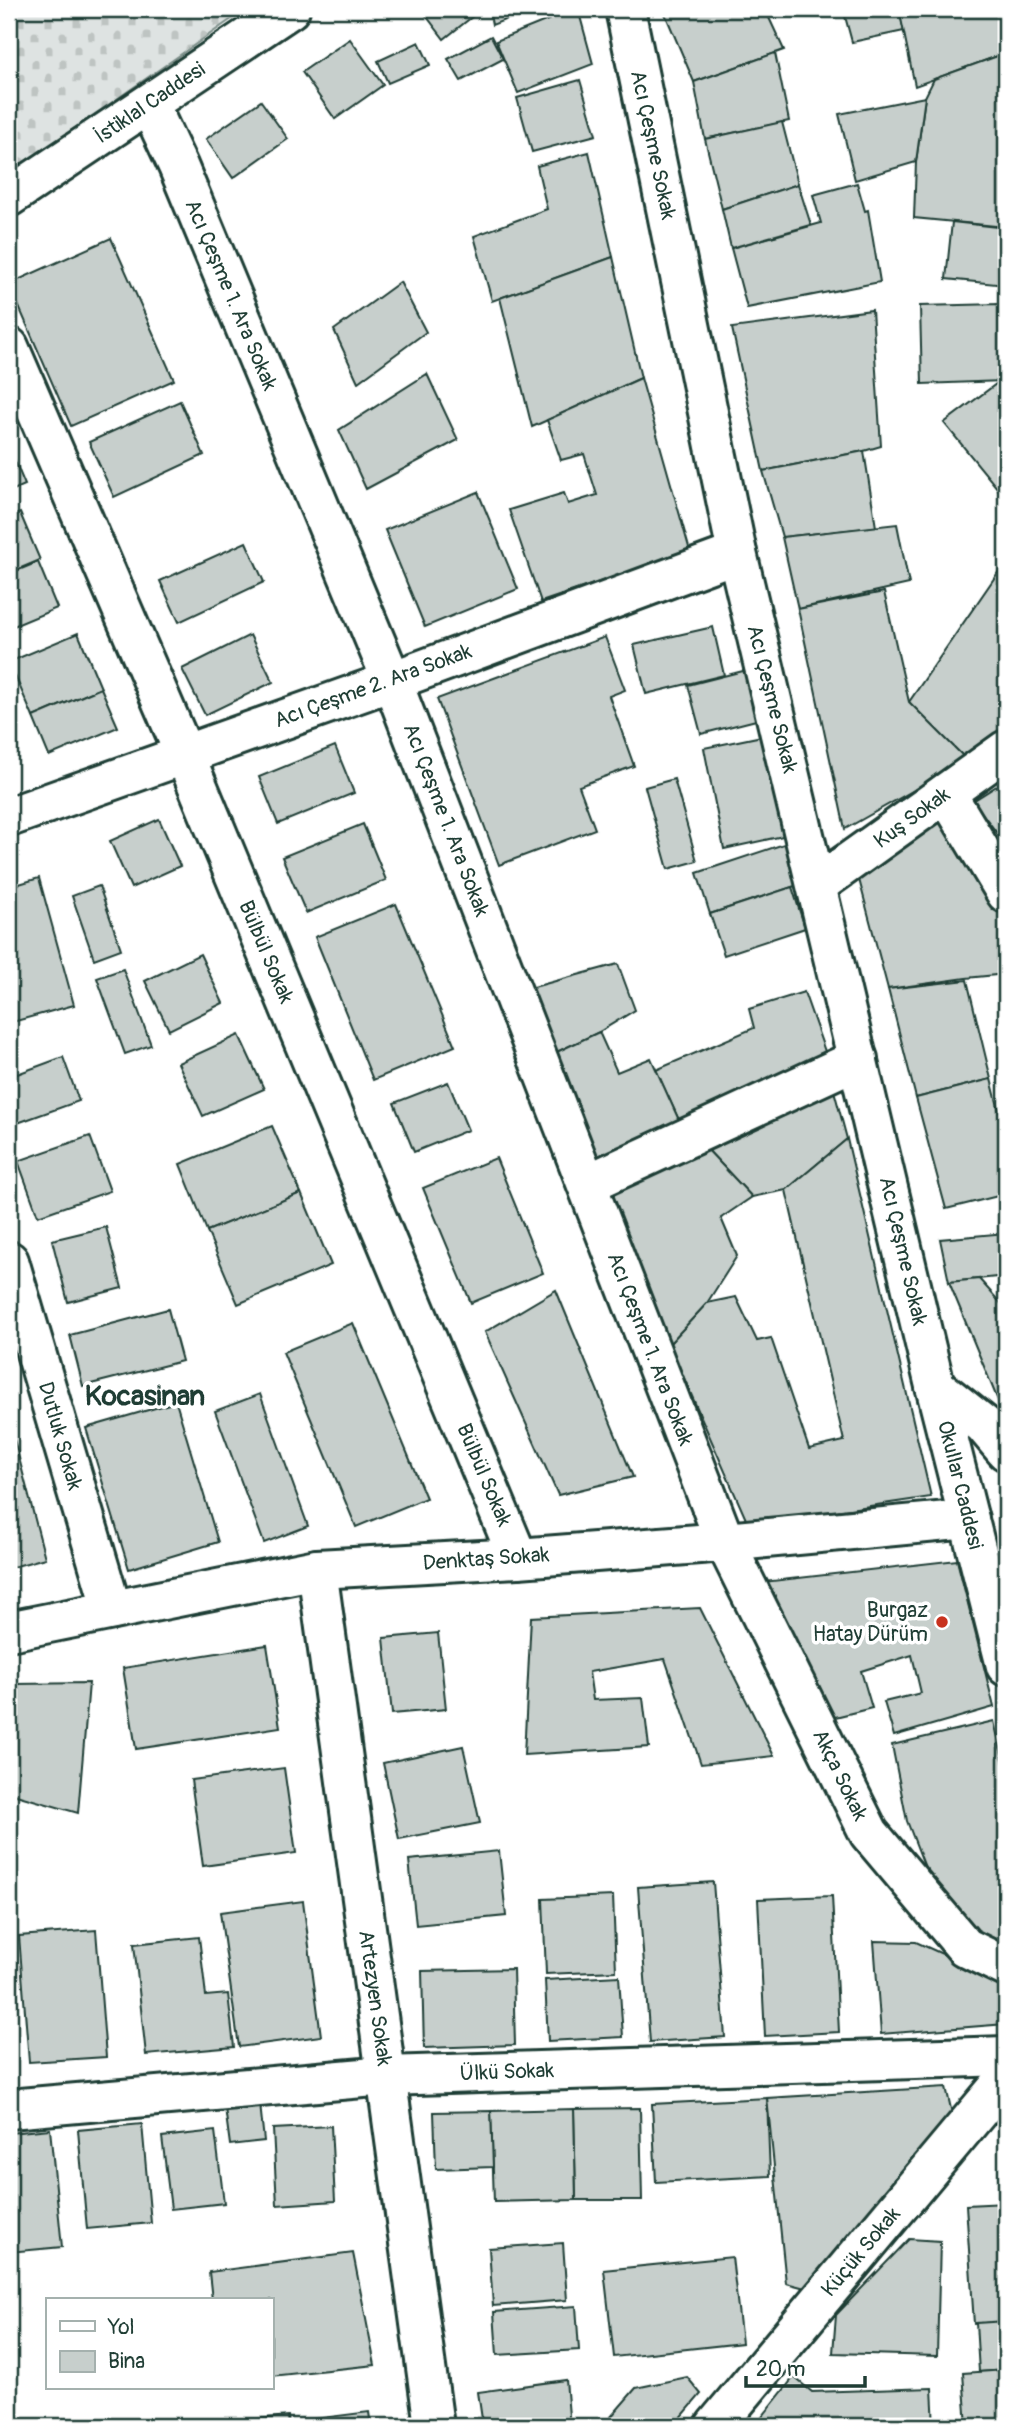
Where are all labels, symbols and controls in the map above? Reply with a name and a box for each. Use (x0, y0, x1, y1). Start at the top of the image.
street label: İstiklal Caddesi (90, 56, 211, 150)
street label: Acı Çeşme Sokak (624, 68, 682, 222)
street label: Acı Çeşme 1. Ara Sokak (179, 196, 283, 395)
street label: Acı Çeşme Sokak (741, 622, 804, 776)
street label: Acı Çeşme 2. Ara Sokak (271, 638, 476, 734)
street label: Acı Çeşme 1. Ara Sokak (397, 720, 495, 921)
street label: Kuş Sokak (868, 781, 956, 855)
street label: Bülbül Sokak (232, 896, 300, 1008)
street label: Acı Çeşme Sokak (873, 1174, 933, 1328)
street label: Acı Çeşme 1. Ara Sokak (601, 1249, 699, 1450)
street label: Dutluk Sokak (32, 1379, 88, 1494)
district label: Kocasinan (85, 1379, 205, 1414)
street label: Okullar Caddesi (931, 1418, 989, 1552)
street label: Bülbül Sokak (450, 1419, 518, 1531)
street label: Denktaş Sokak (422, 1541, 550, 1577)
place label: Burgaz Hatay Dürüm (813, 1597, 928, 1648)
marker: Burgaz Hatay Dürüm (934, 1614, 950, 1630)
street label: Akça Sokak (806, 1725, 874, 1825)
street label: Artezyen Sokak (352, 1928, 398, 2068)
street label: Ülkü Sokak (459, 2057, 555, 2087)
street label: Küçük Sokak (815, 2201, 907, 2303)
legend (46, 2298, 273, 2390)
text: Yol (107, 2314, 135, 2341)
scale bar (746, 2344, 864, 2388)
text: Bina (108, 2348, 145, 2375)
text: 20 m (756, 2356, 805, 2383)

